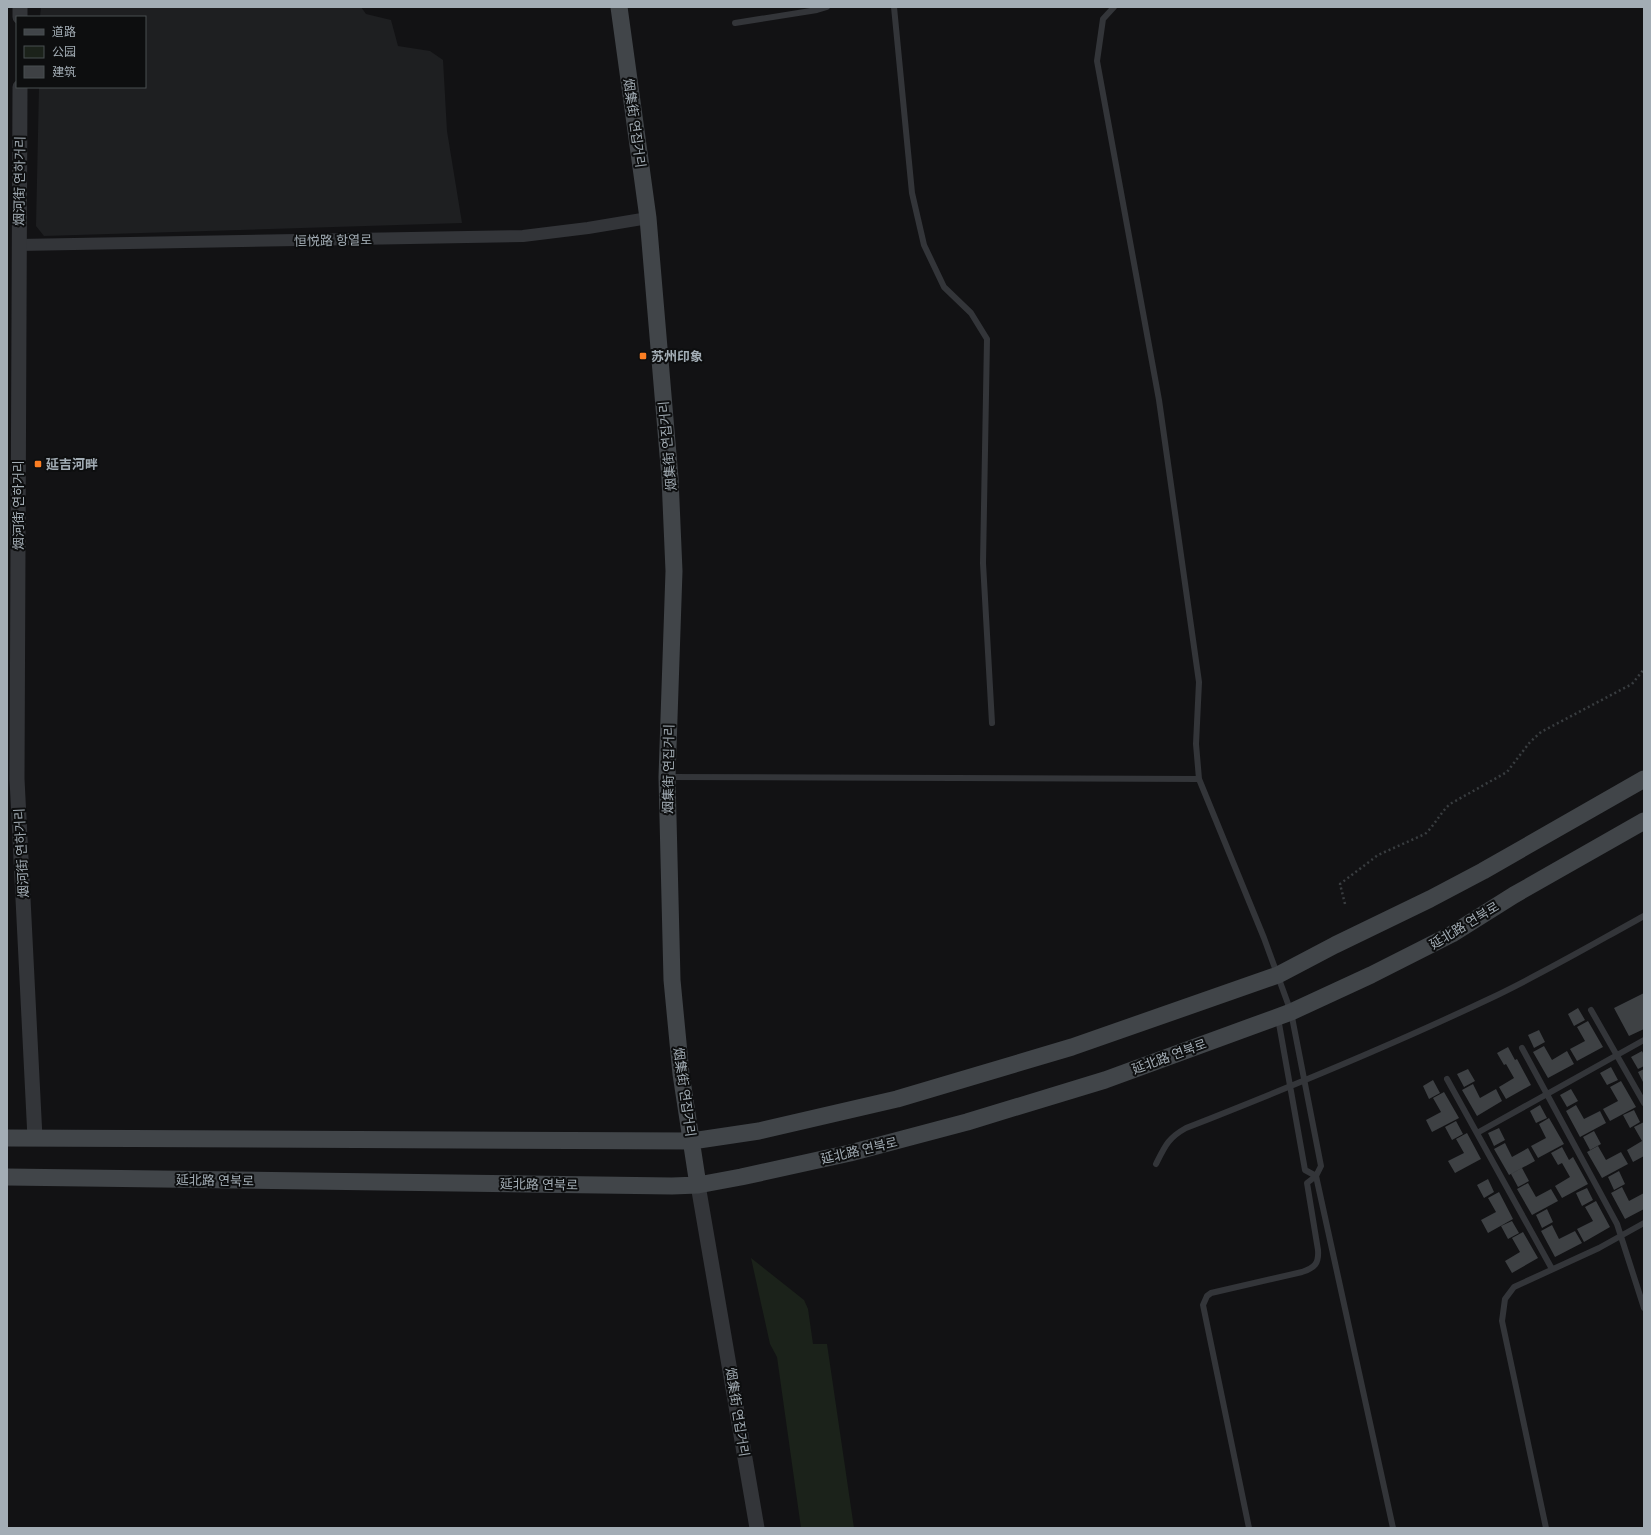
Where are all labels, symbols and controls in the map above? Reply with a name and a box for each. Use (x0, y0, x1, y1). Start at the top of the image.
legend (16, 16, 146, 88)
text: 道路 (52, 25, 76, 39)
text: 公园 (52, 45, 76, 59)
text: 建筑 (52, 65, 76, 79)
street label: 烟集街 연집거리 (621, 77, 648, 169)
street label: 烟河街 연하거리 (11, 136, 28, 226)
street label: 恒悦路 항열로 (294, 232, 372, 249)
place label: 苏州印象 (651, 349, 703, 364)
marker: 苏州印象 (638, 351, 648, 361)
street label: 烟集街 연집거리 (656, 400, 679, 491)
place label: 延吉河畔 (46, 457, 98, 472)
marker: 延吉河畔 (33, 459, 43, 469)
street label: 烟河街 연하거리 (11, 460, 26, 550)
street label: 烟集街 연집거리 (660, 724, 677, 814)
street label: 烟河街 연하거리 (12, 808, 31, 898)
street label: 延北路 연북로 (1427, 899, 1502, 952)
street label: 延北路 연북로 (1130, 1036, 1208, 1077)
street label: 烟集街 연집거리 (671, 1046, 698, 1138)
street label: 延北路 연북로 (819, 1134, 899, 1167)
street label: 延北路 연북로 (176, 1172, 254, 1189)
street label: 延北路 연북로 (500, 1176, 578, 1193)
street label: 烟集街 연집거리 (723, 1366, 752, 1458)

